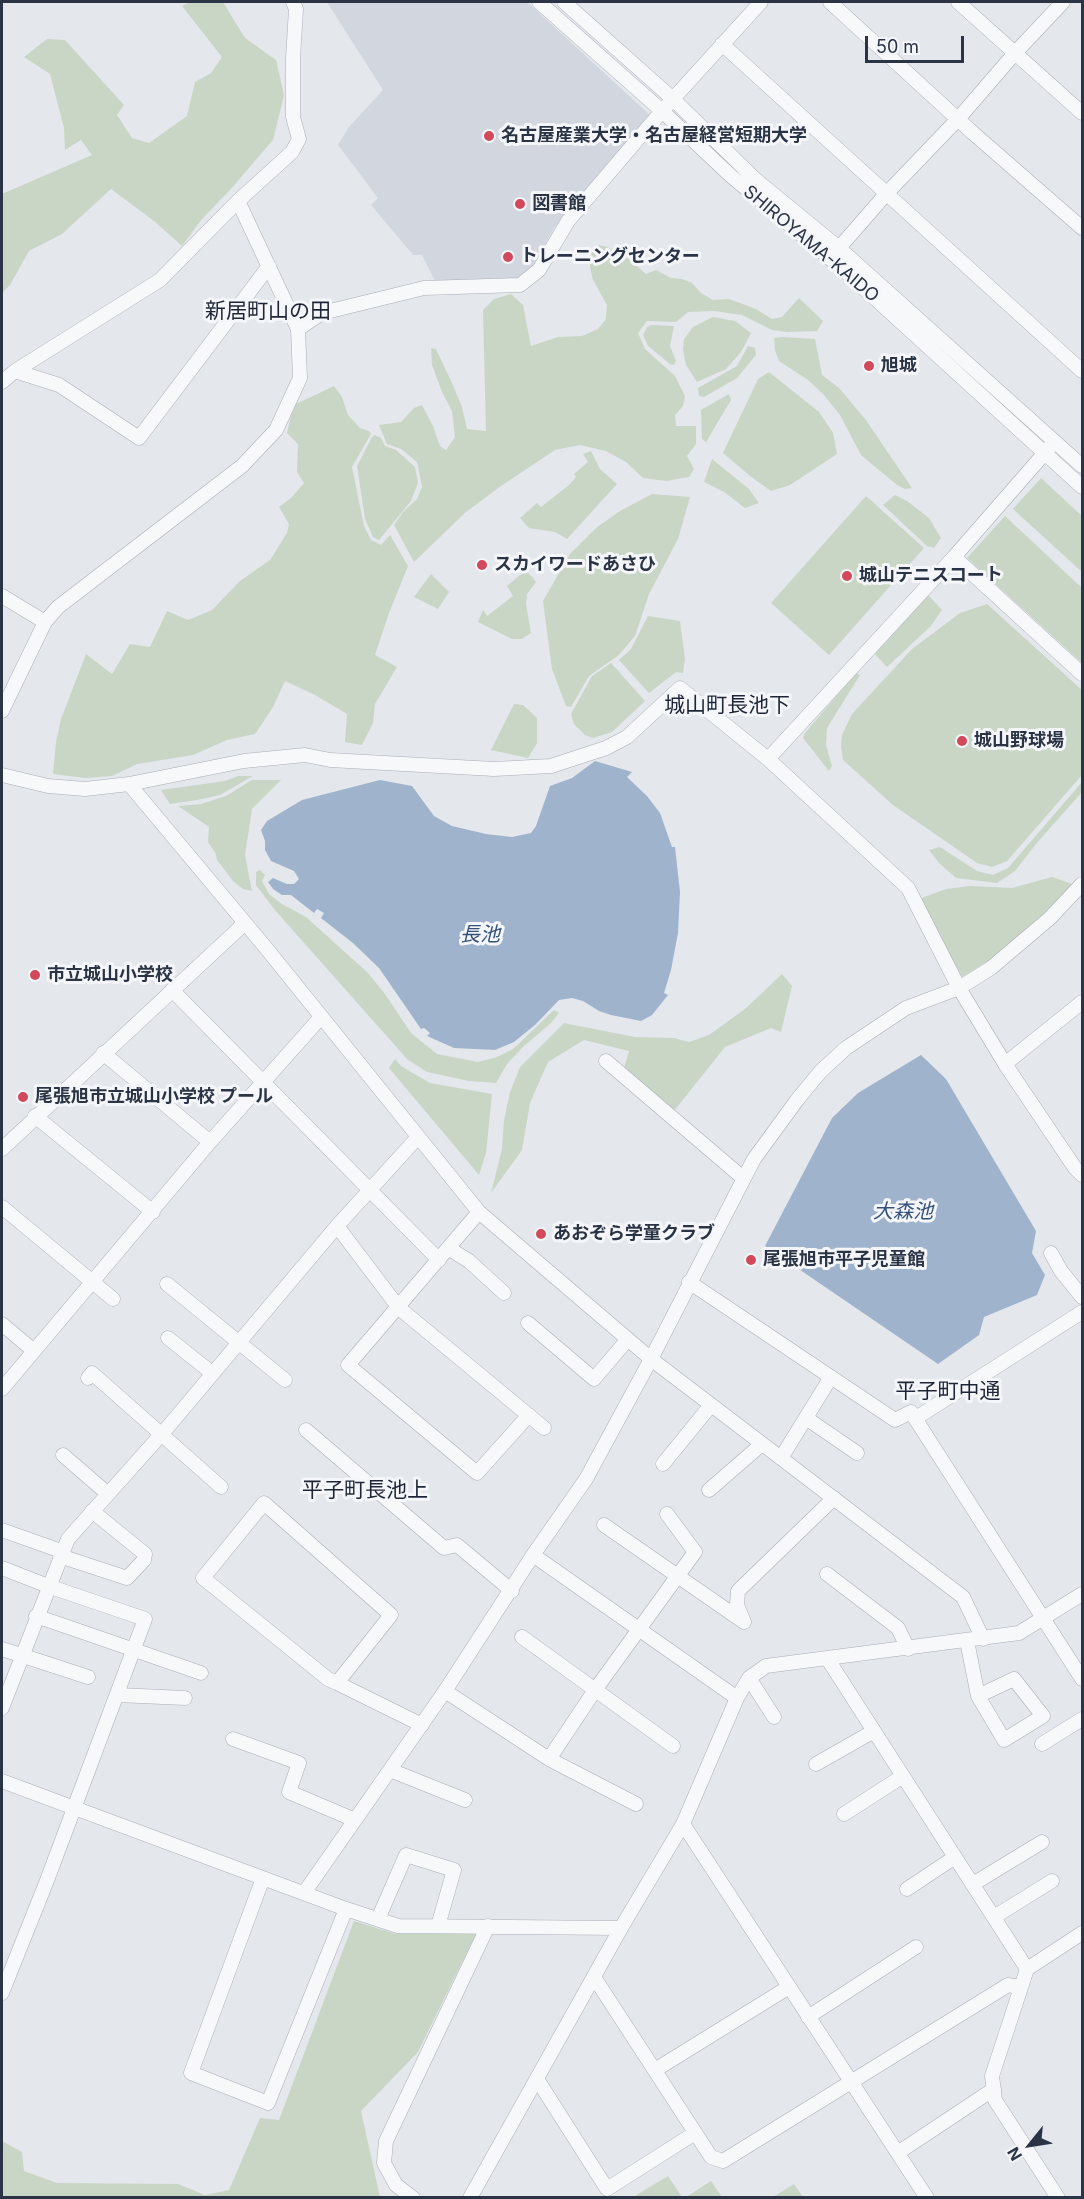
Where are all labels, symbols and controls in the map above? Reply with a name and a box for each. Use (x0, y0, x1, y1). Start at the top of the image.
scale bar (868, 24, 967, 62)
text: 50 m (876, 36, 919, 57)
place label: 名古屋産業大学・名古屋経営短期大学 (501, 125, 807, 147)
marker: 名古屋産業大学・名古屋経営短期大学 (482, 129, 496, 143)
street label: SHIROYAMA-KAIDO (739, 181, 883, 307)
place label: 図書館 (532, 193, 586, 215)
marker: 図書館 (513, 197, 527, 211)
place label: トレーニングセンター (520, 246, 700, 268)
marker: トレーニングセンター (501, 250, 515, 264)
district label: 新居町山の田 (205, 299, 331, 325)
place label: 旭城 (881, 355, 917, 377)
marker: 旭城 (862, 359, 876, 373)
place label: スカイワードあさひ (494, 554, 656, 576)
marker: スカイワードあさひ (475, 558, 489, 572)
place label: 城山テニスコート (859, 565, 1003, 587)
marker: 城山テニスコート (840, 569, 854, 583)
district label: 城山町長池下 (664, 693, 790, 719)
place label: 城山野球場 (974, 730, 1064, 752)
marker: 城山野球場 (955, 734, 969, 748)
water label: 長池 (460, 923, 500, 947)
place label: 市立城山小学校 (47, 964, 173, 986)
marker: 市立城山小学校 (28, 968, 42, 982)
place label: 尾張旭市立城山小学校 プール (35, 1086, 273, 1108)
marker: 尾張旭市立城山小学校 プール (16, 1090, 30, 1104)
water label: 大森池 (873, 1200, 933, 1224)
place label: あおぞら学童クラブ (553, 1223, 715, 1245)
marker: あおぞら学童クラブ (534, 1227, 548, 1241)
place label: 尾張旭市平子児童館 (763, 1249, 925, 1271)
marker: 尾張旭市平子児童館 (744, 1253, 758, 1267)
district label: 平子町中通 (896, 1379, 1000, 1405)
district label: 平子町長池上 (302, 1478, 428, 1504)
north arrow (1000, 2115, 1060, 2175)
text: N (1003, 2144, 1026, 2164)

